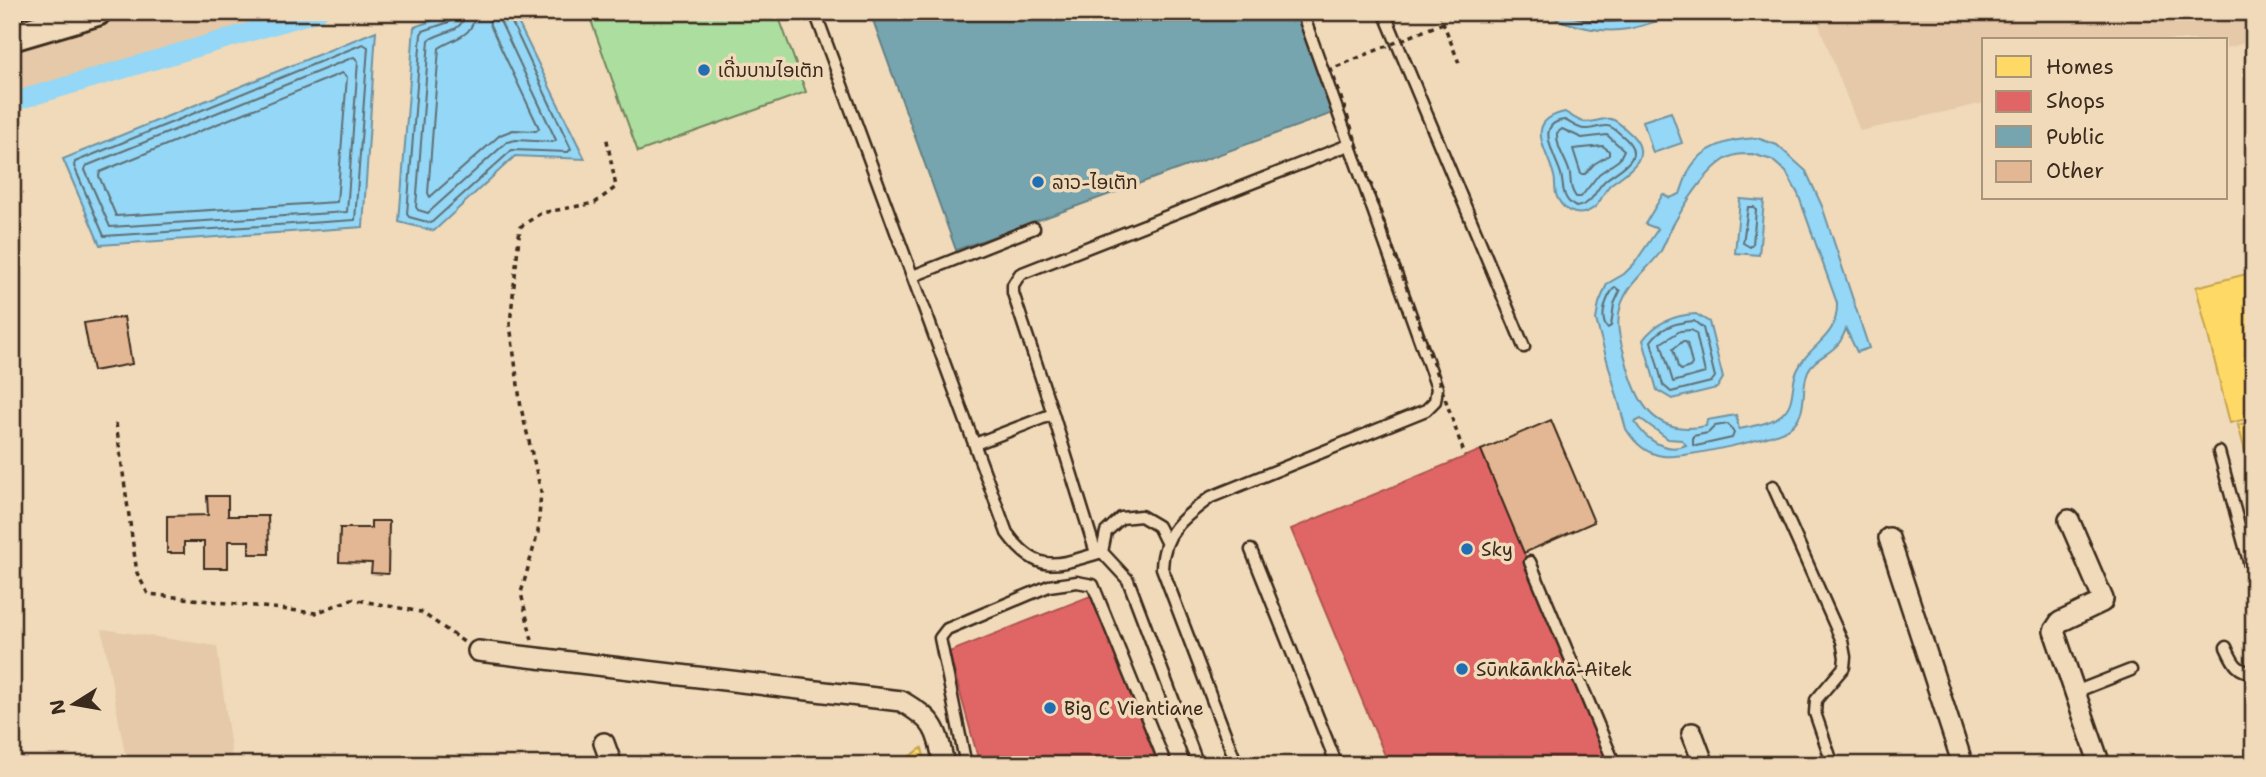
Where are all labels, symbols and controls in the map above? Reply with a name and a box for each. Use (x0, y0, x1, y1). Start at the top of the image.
legend (1982, 38, 2228, 200)
text: Homes (2046, 53, 2114, 81)
place label: ເດີ່ນບານໄອເຕັກ (718, 56, 824, 83)
marker: ເດີ່ນບານໄອເຕັກ (696, 62, 712, 78)
text: Shops (2046, 87, 2105, 115)
text: Public (2046, 123, 2105, 151)
text: Other (2046, 157, 2104, 185)
place label: ລາວ-ໄອເຕັກ (1052, 170, 1138, 195)
marker: ລາວ-ໄອເຕັກ (1030, 174, 1046, 190)
place label: Sky (1481, 537, 1513, 562)
marker: Sky (1459, 541, 1475, 557)
place label: Sūnkānkhā-Aitek (1476, 657, 1632, 682)
marker: Sūnkānkhā-Aitek (1454, 661, 1470, 677)
north arrow (38, 668, 108, 738)
place label: Big C Vientiane (1064, 696, 1204, 721)
text: N (44, 697, 72, 717)
marker: Big C Vientiane (1042, 700, 1058, 716)

